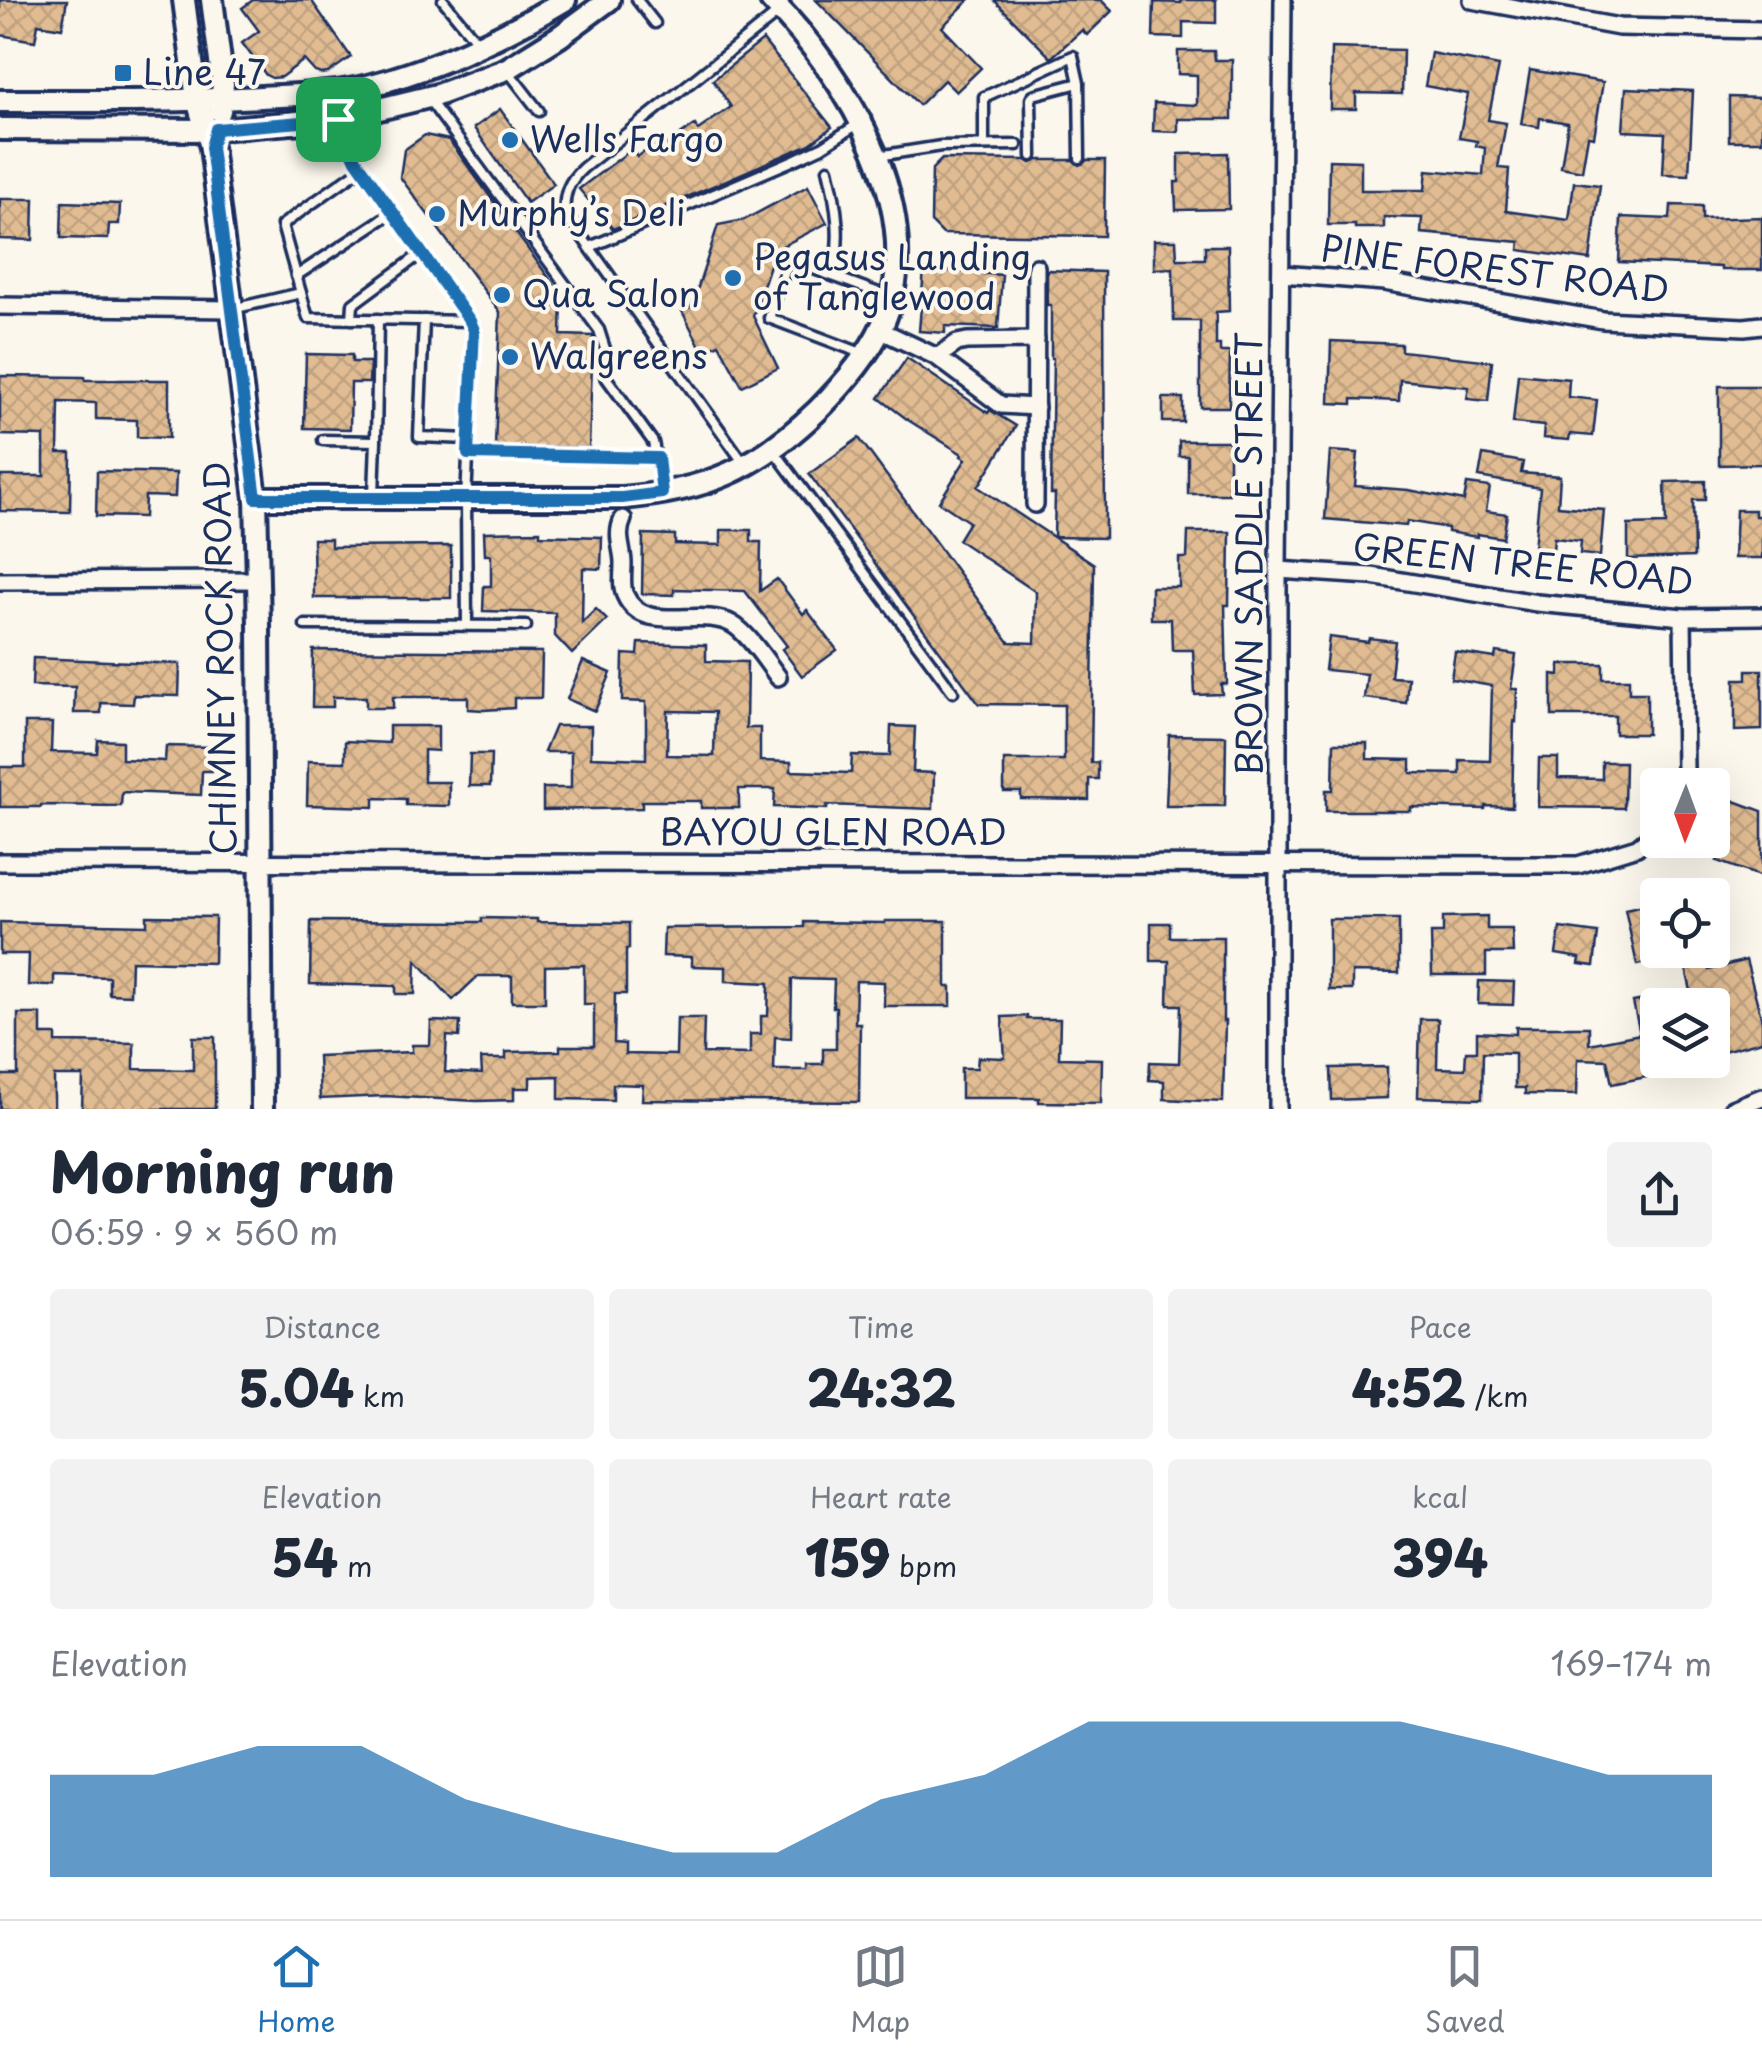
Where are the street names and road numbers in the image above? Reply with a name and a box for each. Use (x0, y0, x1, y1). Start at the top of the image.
street label: PINE FOREST ROAD (1318, 220, 1672, 315)
street label: BROWN SADDLE STREET (1221, 332, 1274, 776)
street label: CHIMNEY ROCK ROAD (189, 461, 248, 855)
street label: GREEN TREE ROAD (1350, 518, 1696, 607)
street label: BAYOU GLEN ROAD (659, 804, 1007, 857)

